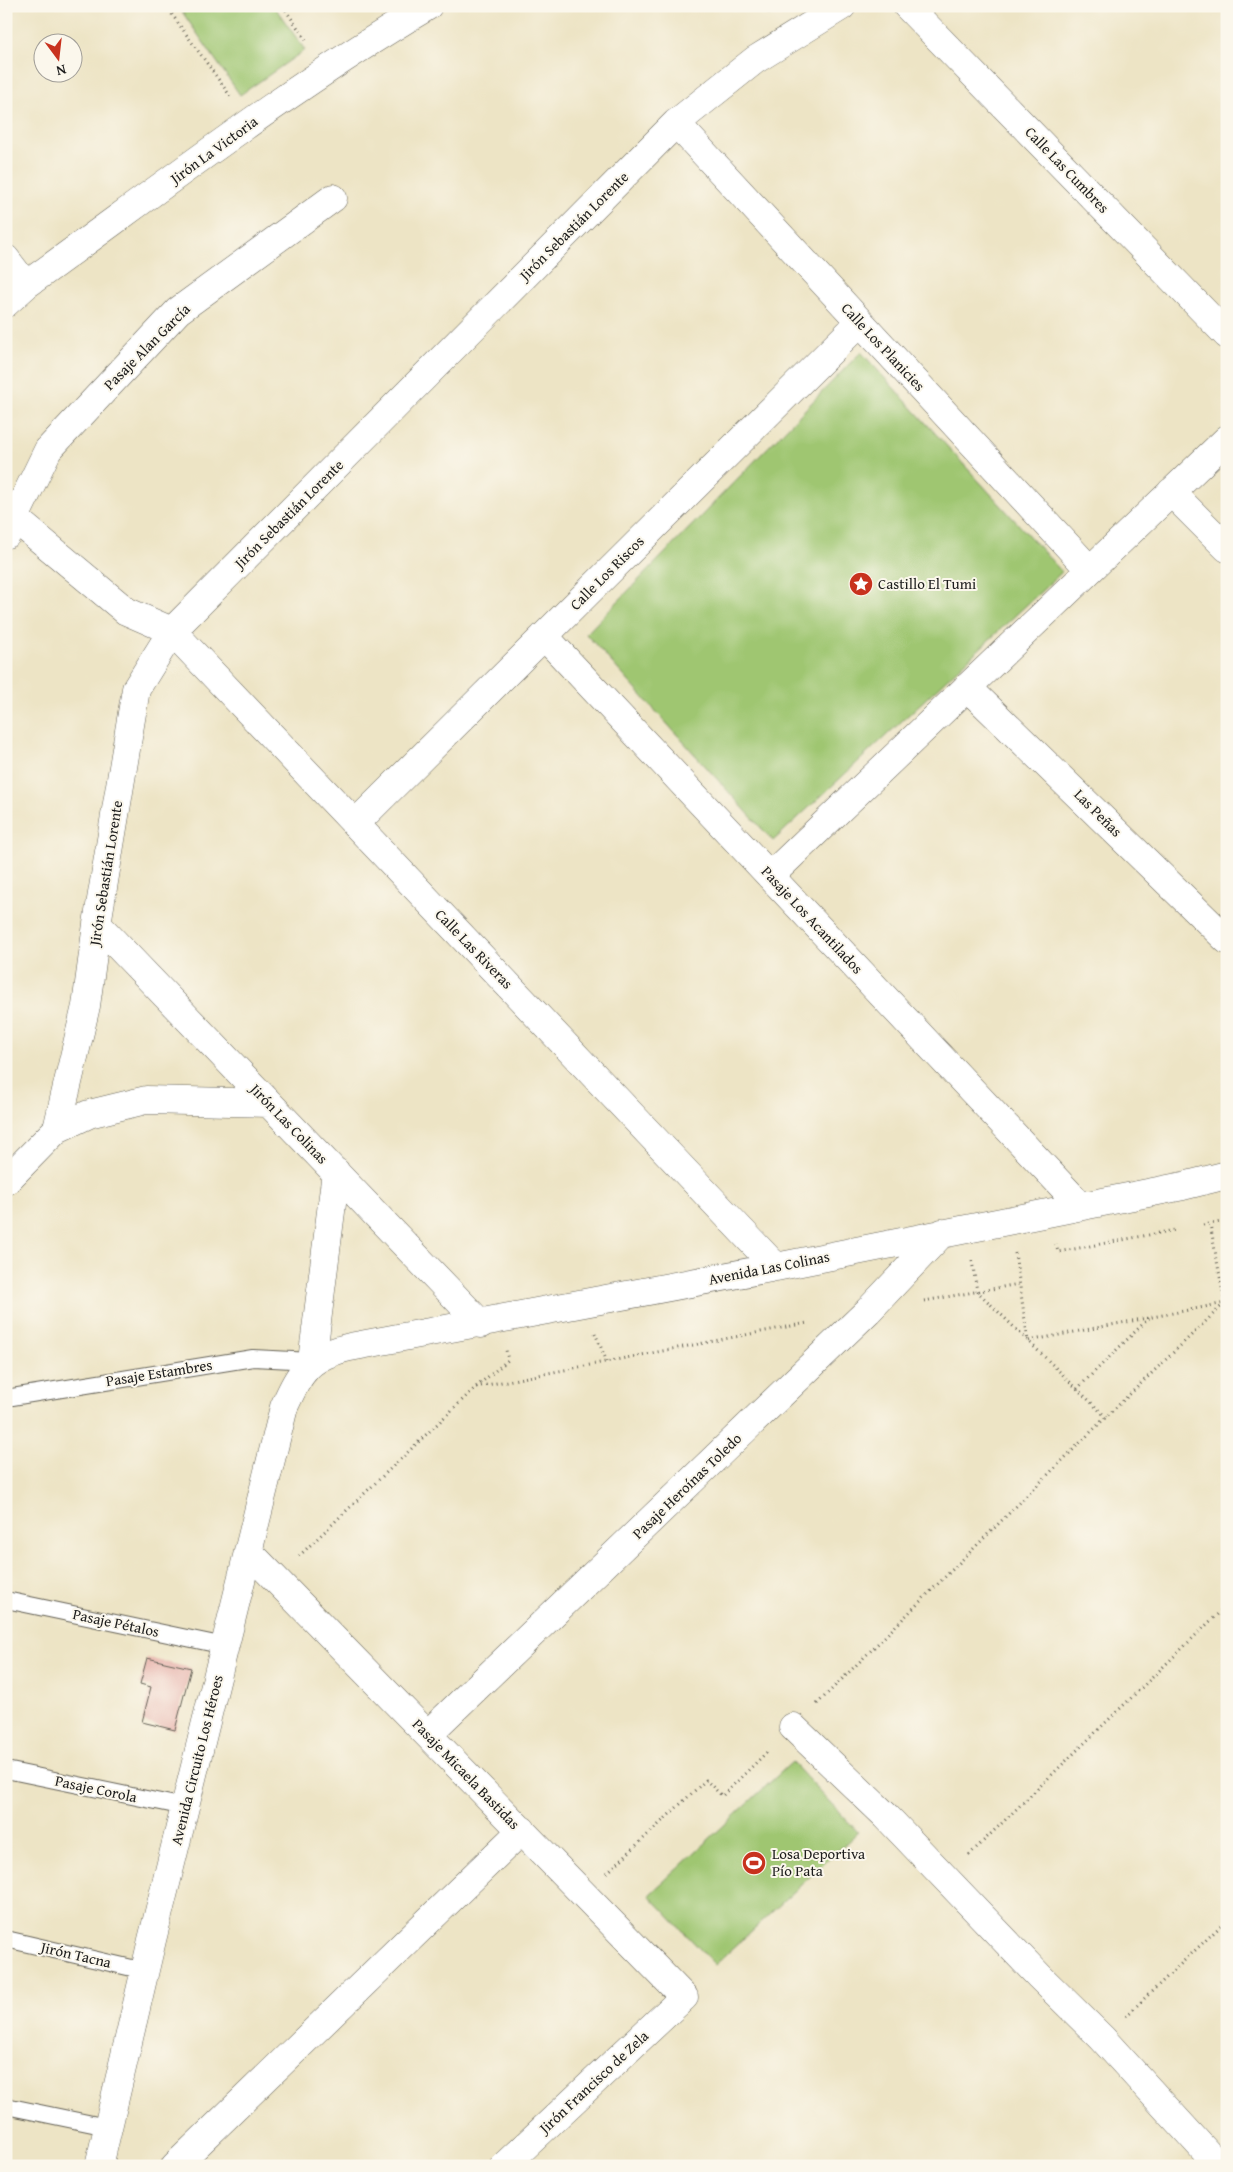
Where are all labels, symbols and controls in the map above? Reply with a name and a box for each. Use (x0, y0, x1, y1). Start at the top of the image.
north arrow (32, 32, 82, 82)
text: N (54, 60, 68, 82)
street label: Jirón La Victoria (164, 111, 262, 190)
street label: Calle Las Cumbres (1021, 122, 1114, 218)
street label: Jirón Sebastián Lorente (513, 166, 633, 286)
street label: Calle Los Planicies (837, 298, 930, 396)
street label: Pasaje Alan García (99, 299, 195, 395)
street label: Jirón Sebastián Lorente (228, 454, 348, 574)
street label: Calle Los Riscos (565, 531, 648, 614)
place icon: Castillo El Tumi (848, 571, 874, 597)
place label: Castillo El Tumi (878, 573, 976, 594)
street label: Las Peñas (1070, 784, 1127, 841)
street label: Jirón Sebastián Lorente (83, 799, 127, 949)
street label: Pasaje Los Acantilados (757, 861, 868, 978)
street label: Calle Las Riveras (431, 904, 518, 993)
street label: Jirón Las Colinas (244, 1078, 333, 1168)
street label: Avenida Las Colinas (707, 1245, 831, 1290)
street label: Pasaje Estambres (104, 1354, 214, 1391)
street label: Pasaje Heroínas Toledo (627, 1428, 746, 1543)
street label: Pasaje Pétalos (71, 1603, 161, 1642)
street label: Avenida Circuito Los Héroes (165, 1672, 228, 1847)
street label: Pasaje Micaela Bastidas (408, 1714, 525, 1834)
street label: Pasaje Corola (53, 1770, 139, 1807)
place label: Losa Deportiva Pío Pata (772, 1843, 865, 1881)
sports icon: Losa Deportiva Pío Pata (741, 1850, 767, 1876)
street label: Jirón Tacna (37, 1936, 113, 1973)
street label: Jirón Francisco de Zela (533, 2025, 653, 2139)

